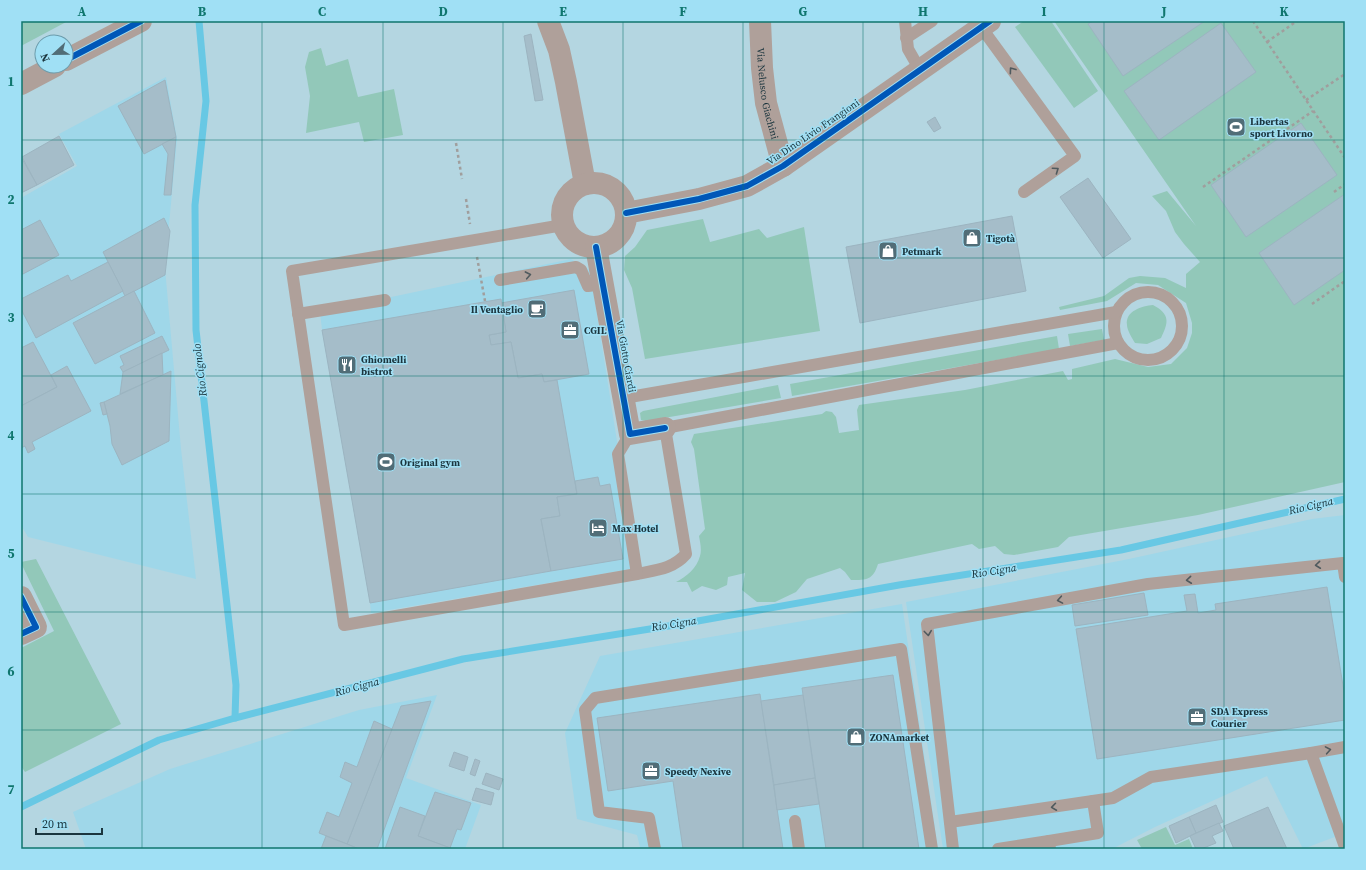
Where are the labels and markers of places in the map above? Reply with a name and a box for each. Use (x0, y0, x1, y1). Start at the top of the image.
place label: Libertas sport Livorno (1250, 115, 1313, 140)
sports icon: Libertas sport Livorno (1225, 116, 1247, 138)
shop icon: Tigotà (961, 227, 983, 249)
place label: Tigotà (986, 232, 1016, 245)
shop icon: Petmark (877, 240, 899, 262)
place label: Petmark (902, 245, 941, 258)
cafe icon: Il Ventaglio (526, 298, 548, 320)
place label: Il Ventaglio (471, 303, 523, 316)
office icon: CGIL (559, 319, 581, 341)
place label: CGIL (584, 324, 607, 337)
place label: Ghiomelli bistrot (361, 353, 406, 378)
restaurant icon: Ghiomelli bistrot (336, 354, 358, 376)
sports icon: Original gym (375, 451, 397, 473)
place label: Original gym (400, 456, 460, 469)
hotel icon: Max Hotel (587, 517, 609, 539)
place label: Max Hotel (612, 522, 659, 535)
place label: SDA Express Courier (1211, 705, 1268, 730)
office icon: SDA Express Courier (1186, 706, 1208, 728)
shop icon: ZONAmarket (845, 726, 867, 748)
place label: ZONAmarket (870, 731, 930, 744)
office icon: Speedy Nexive (640, 760, 662, 782)
place label: Speedy Nexive (665, 765, 731, 778)

